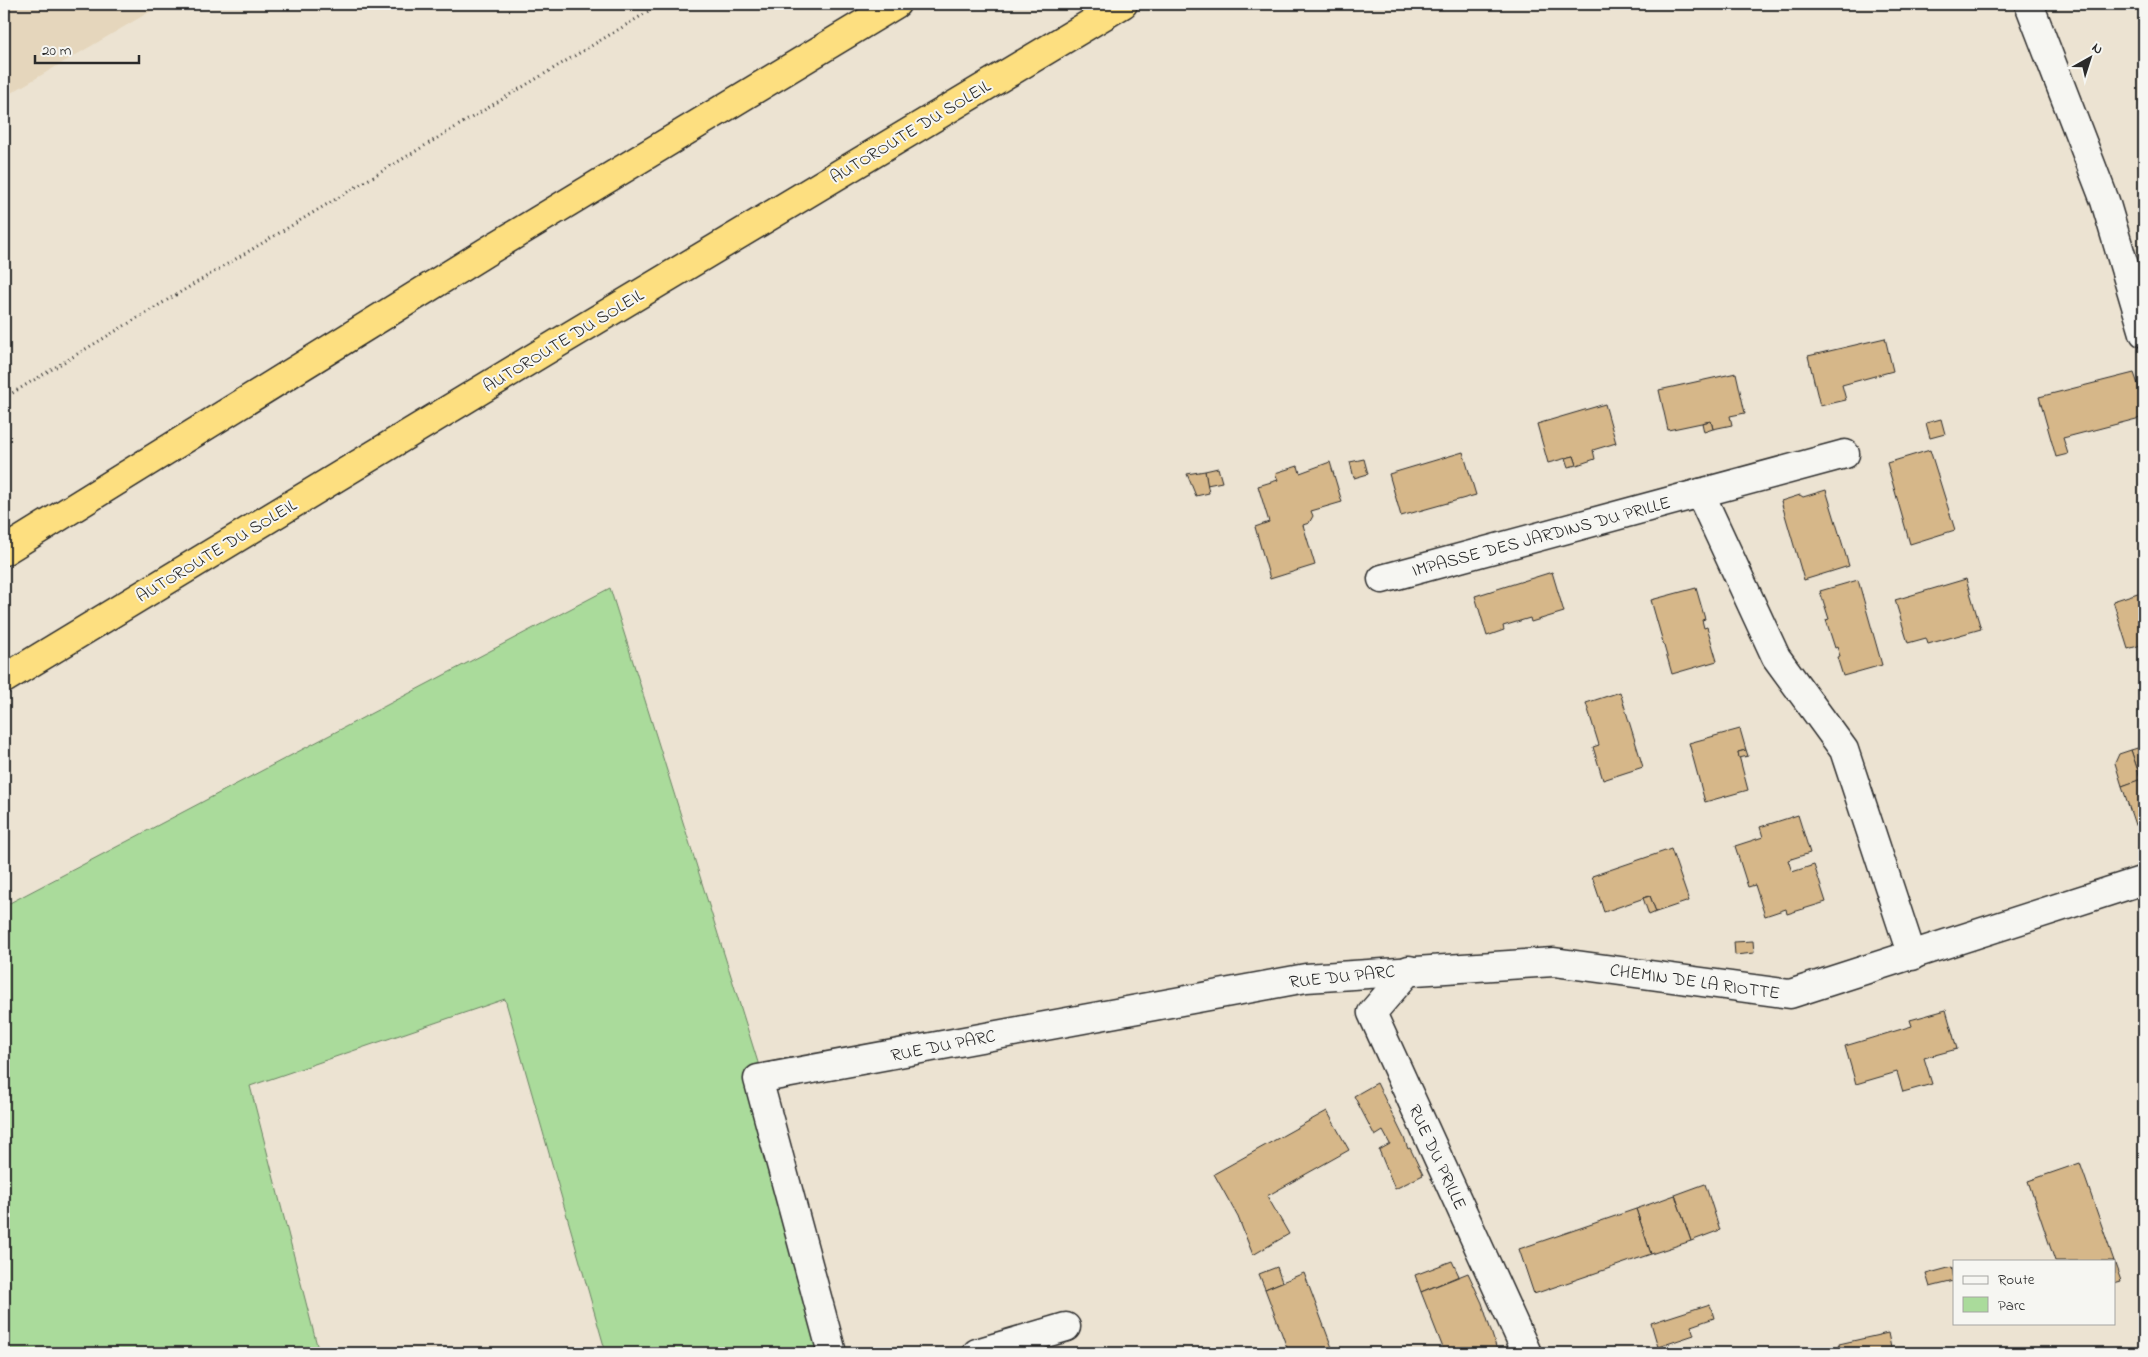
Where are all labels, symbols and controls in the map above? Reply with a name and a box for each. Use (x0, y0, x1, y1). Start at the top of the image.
scale bar (35, 32, 139, 64)
north arrow (2066, 32, 2116, 82)
text: N (2087, 38, 2108, 60)
text: 20 m (42, 40, 72, 62)
street label: AUTOROUTE DU SOLEIL (826, 74, 997, 191)
street label: AUTOROUTE DU SOLEIL (479, 283, 650, 400)
street label: IMPASSE DES JARDINS DU PRILLE (1409, 491, 1674, 585)
street label: AUTOROUTE DU SOLEIL (132, 493, 303, 610)
street label: CHEMIN DE LA RIOTTE (1608, 958, 1782, 1008)
street label: RUE DU PARC (1288, 959, 1397, 996)
street label: RUE DU PARC (889, 1024, 998, 1070)
street label: RUE DU PRILLE (1400, 1101, 1472, 1215)
legend (1953, 1260, 2116, 1324)
text: Route (1998, 1269, 2035, 1291)
text: Parc (1998, 1295, 2026, 1317)

